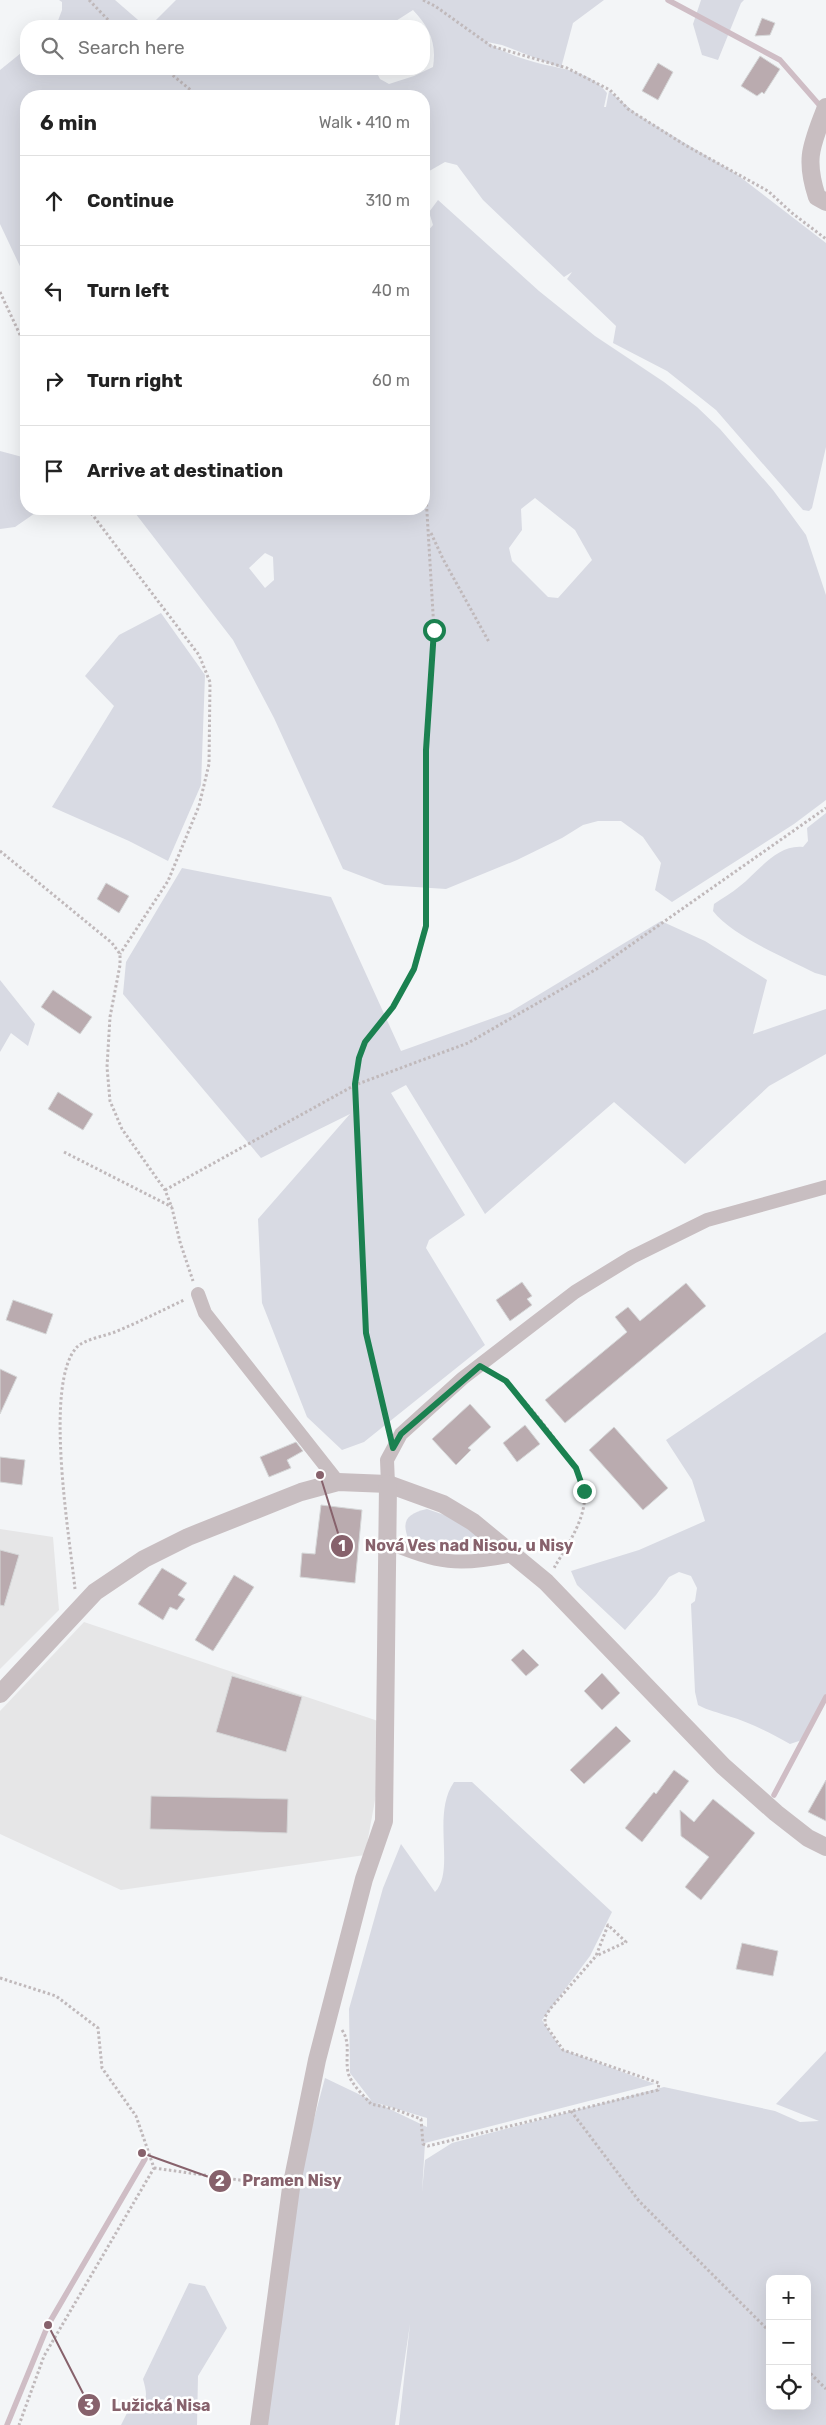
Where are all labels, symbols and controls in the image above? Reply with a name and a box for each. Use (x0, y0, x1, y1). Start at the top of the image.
search box (20, 20, 430, 75)
icon: search (38, 34, 66, 62)
text: Search here (78, 36, 185, 59)
text: 6 min (40, 110, 97, 135)
text: Walk · 410 m (319, 113, 410, 132)
icon: ahead (40, 187, 68, 215)
text: Continue (87, 189, 174, 212)
text: 310 m (366, 191, 410, 210)
icon: left (40, 277, 68, 305)
text: Turn left (87, 279, 169, 302)
text: 40 m (372, 281, 410, 300)
icon: right (40, 367, 68, 395)
text: Turn right (87, 369, 182, 392)
text: 60 m (372, 371, 410, 390)
icon: arrive (40, 457, 68, 485)
text: Arrive at destination (87, 459, 283, 482)
route start (423, 619, 446, 642)
route end (573, 1480, 596, 1503)
callout: Nová Ves nad Nisou, u Nisy (329, 1530, 583, 1561)
text: Nová Ves nad Nisou, u Nisy (365, 1536, 574, 1555)
text: 1 (338, 1537, 346, 1555)
callout: Pramen Nisy (208, 2165, 352, 2196)
text: Pramen Nisy (242, 2171, 342, 2190)
text: 2 (215, 2172, 225, 2190)
map controls (766, 2275, 811, 2410)
button: + (766, 2275, 811, 2320)
button: − (766, 2320, 811, 2365)
button: locate (766, 2365, 811, 2410)
callout: Lužická Nisa (77, 2390, 220, 2421)
text: 3 (84, 2396, 94, 2414)
text: Lužická Nisa (112, 2396, 210, 2415)

